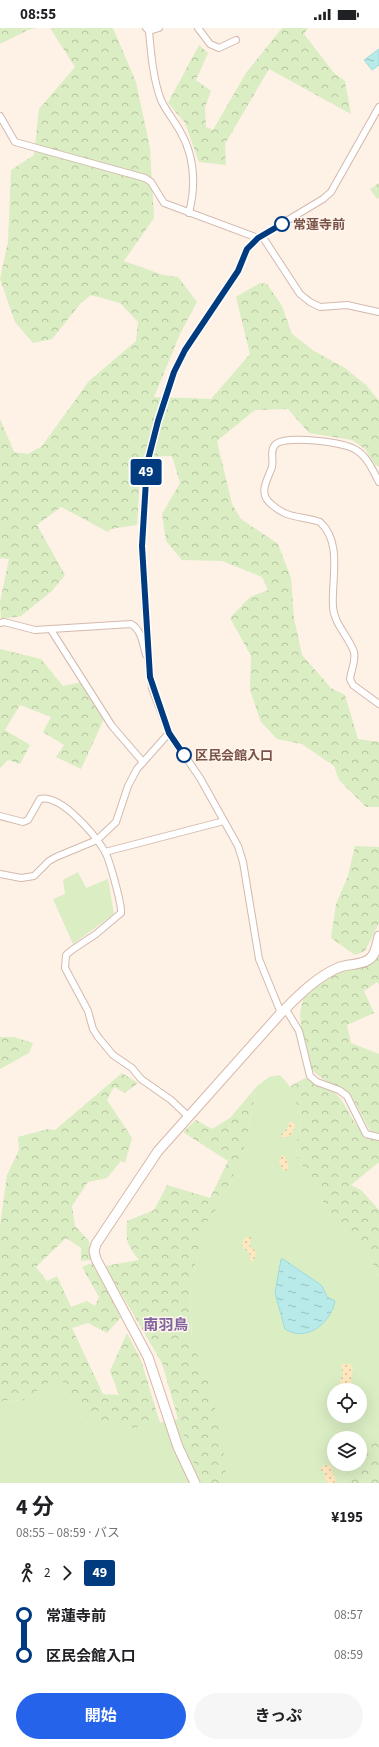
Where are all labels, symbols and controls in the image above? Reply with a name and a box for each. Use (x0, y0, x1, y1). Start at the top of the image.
text: 08:55 (20, 4, 56, 25)
marker: 常蓮寺前 (274, 216, 290, 232)
place label: 常蓮寺前 (293, 216, 345, 234)
line badge: 49 (128, 459, 164, 485)
text: 49 (139, 462, 153, 482)
marker: 区民会館入口 (176, 747, 192, 763)
place label: 区民会館入口 (195, 747, 273, 765)
district label: 南羽鳥 (143, 1315, 189, 1336)
map controls (327, 1383, 367, 1471)
button: locate (327, 1383, 367, 1423)
button: layers (327, 1431, 367, 1471)
text: 4 分 (16, 1491, 54, 1523)
text: ¥195 (331, 1507, 363, 1528)
text: 08:55 – 08:59 · バス (16, 1524, 120, 1542)
icon: walk (16, 1562, 38, 1584)
icon: forward (56, 1562, 78, 1584)
text: 49 (92, 1563, 107, 1583)
text: 2 (44, 1564, 50, 1582)
text: 常蓮寺前 (46, 1606, 106, 1627)
text: 08:57 (334, 1606, 363, 1624)
text: 区民会館入口 (46, 1646, 136, 1667)
text: 08:59 (334, 1646, 363, 1664)
button: 開始 (16, 1693, 186, 1739)
button: きっぷ (194, 1693, 363, 1739)

